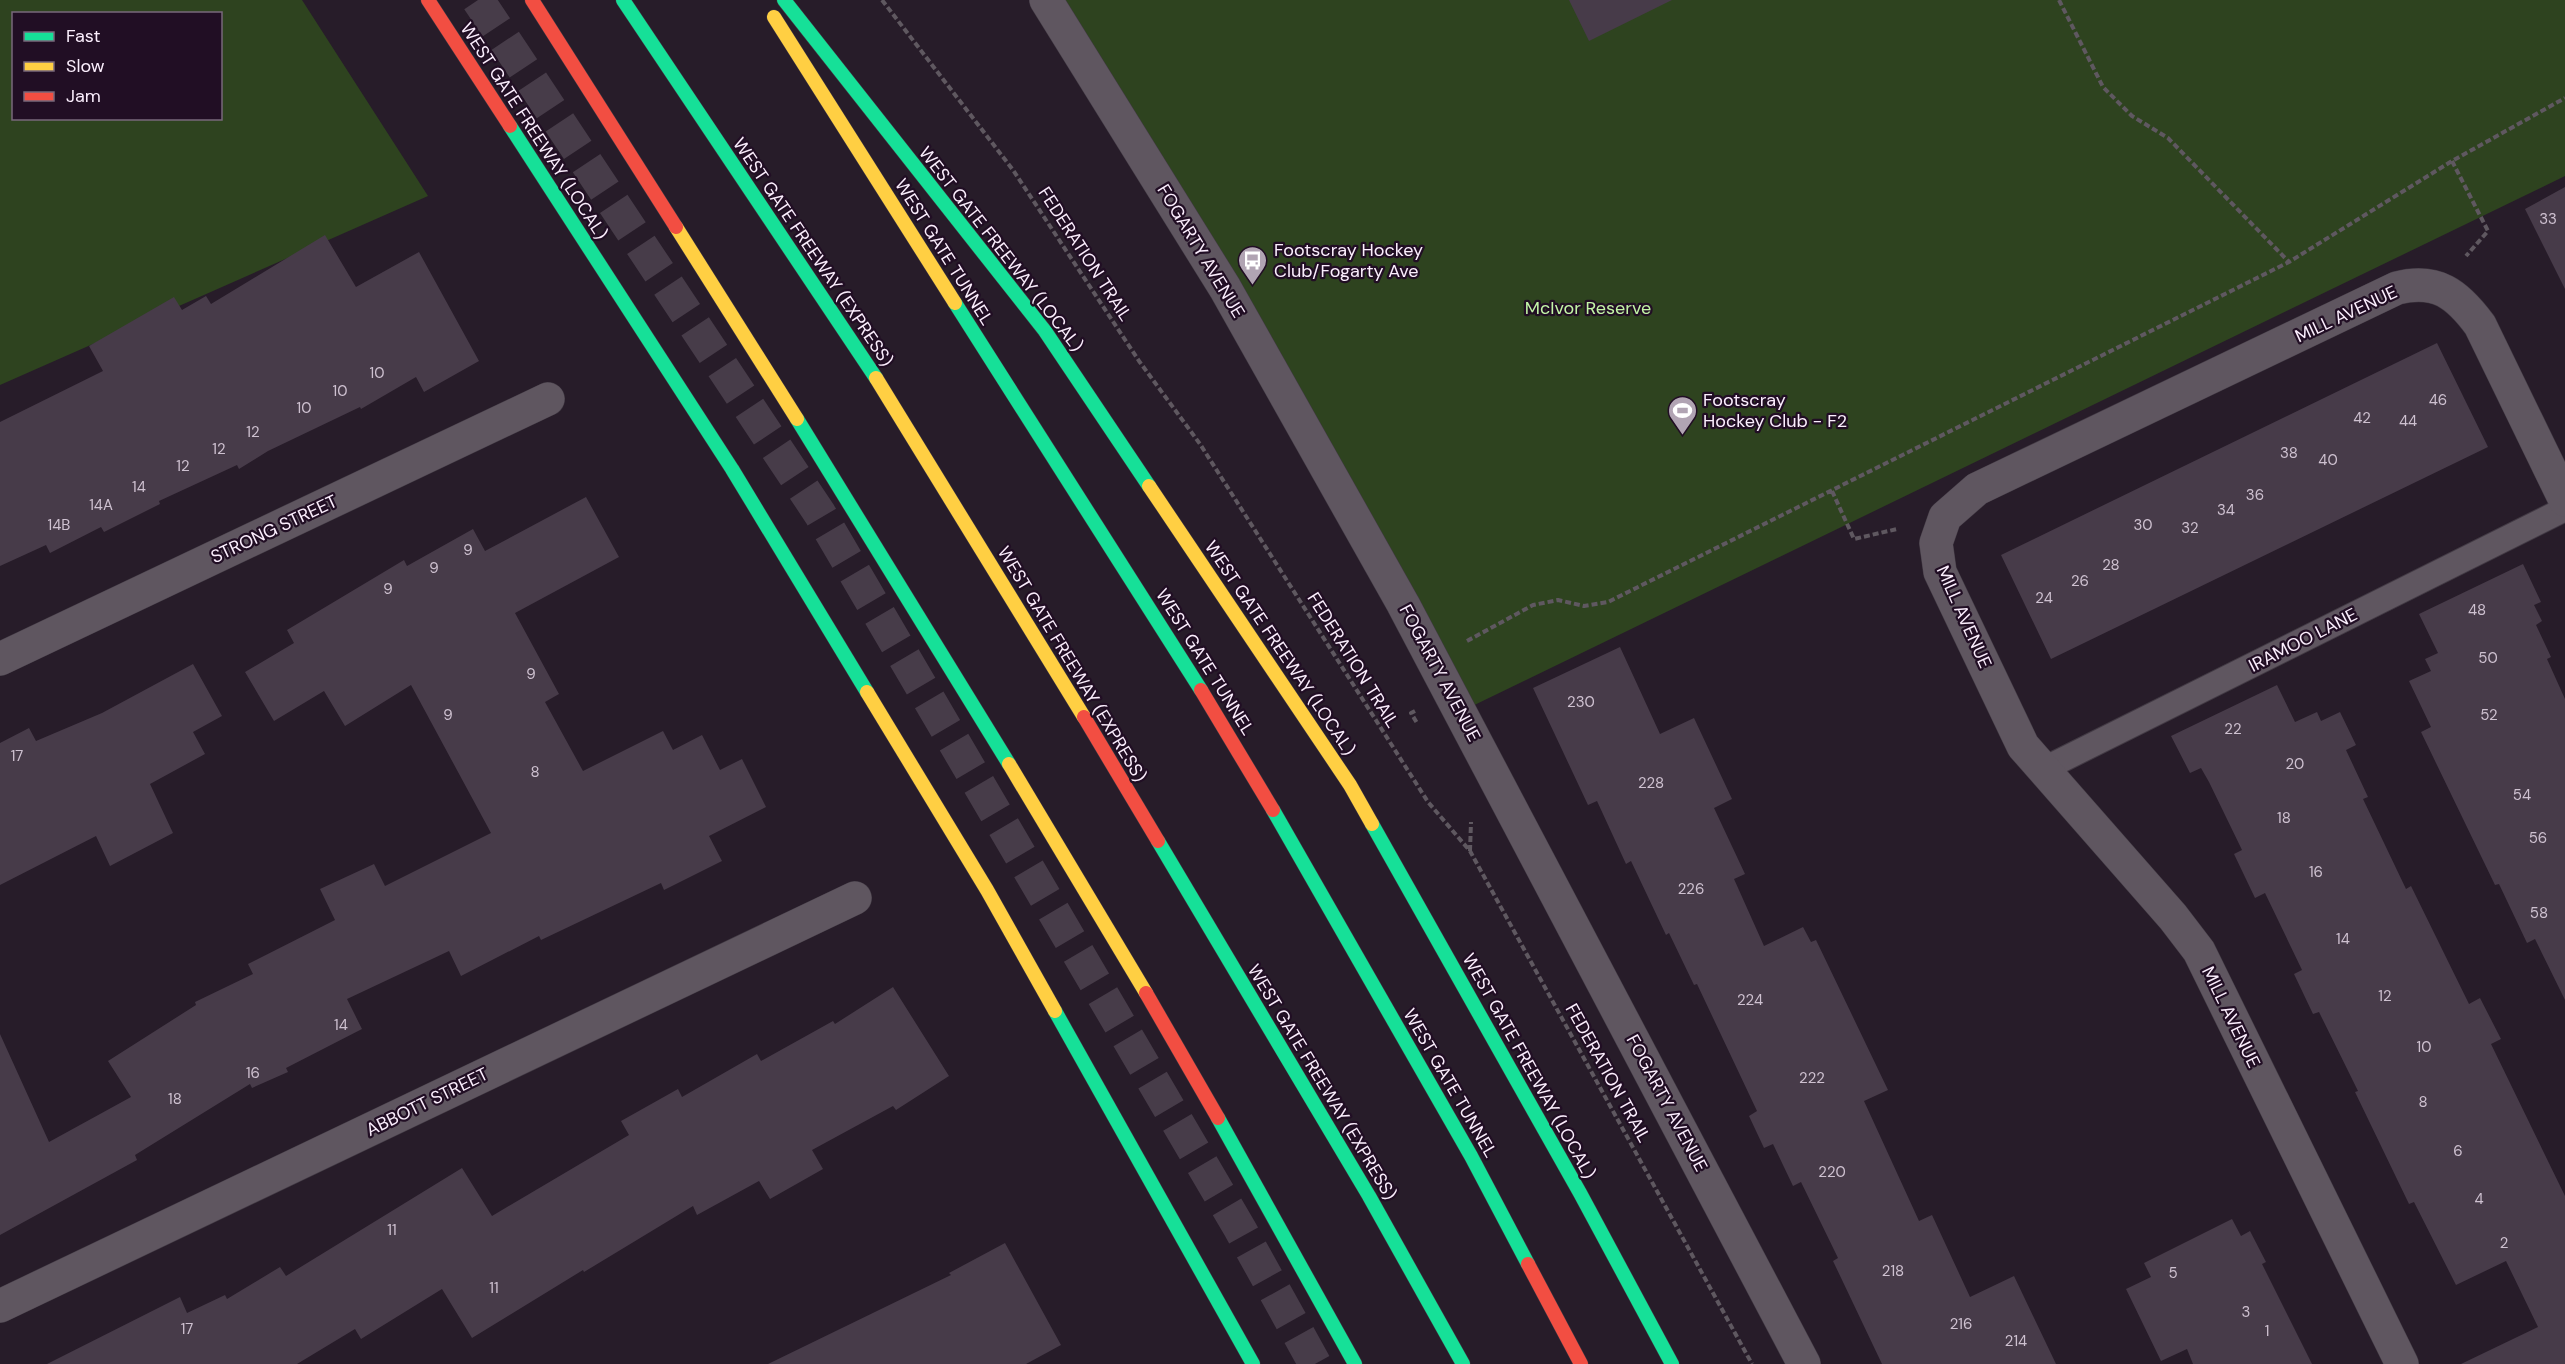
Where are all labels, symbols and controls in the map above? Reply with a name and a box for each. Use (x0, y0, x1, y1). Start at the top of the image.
legend (12, 12, 222, 120)
street label: WEST GATE FREEWAY (LOCAL) (455, 18, 613, 244)
text: Fast (66, 24, 101, 48)
text: Slow (66, 54, 105, 78)
text: Jam (66, 84, 101, 108)
street label: WEST GATE FREEWAY (EXPRESS) (727, 133, 899, 371)
street label: WEST GATE FREEWAY (LOCAL) (913, 141, 1089, 357)
street label: WEST GATE TUNNEL (889, 174, 999, 330)
street label: FOGARTY AVENUE (1152, 180, 1250, 322)
street label: FEDERATION TRAIL (1033, 182, 1137, 326)
house number: 33 (2539, 209, 2557, 229)
place label: Footscray Hockey Club/Fogarty Ave (1274, 238, 1423, 283)
bus stop icon: Footscray Hockey Club/Fogarty Ave (1237, 244, 1269, 286)
street label: MILL AVENUE (2291, 280, 2401, 348)
park label: McIvor Reserve (1525, 296, 1651, 320)
house number: 10 (370, 363, 384, 383)
house number: 10 (333, 381, 347, 401)
place label: Footscray Hockey Club - F2 (1703, 388, 1847, 433)
house number: 46 (2429, 390, 2447, 410)
sports icon: Footscray Hockey Club - F2 (1666, 394, 1698, 436)
house number: 10 (297, 398, 311, 418)
house number: 42 (2353, 408, 2371, 428)
house number: 44 (2399, 411, 2417, 431)
house number: 12 (246, 422, 260, 442)
house number: 12 (212, 439, 226, 459)
house number: 38 (2280, 443, 2298, 463)
house number: 40 (2318, 450, 2338, 470)
house number: 12 (176, 456, 190, 476)
house number: 14 (132, 477, 146, 497)
house number: 36 (2246, 485, 2264, 505)
street label: STRONG STREET (207, 489, 341, 569)
house number: 14A (89, 495, 113, 515)
house number: 34 (2217, 500, 2235, 520)
house number: 14B (48, 515, 70, 535)
house number: 30 (2133, 515, 2153, 535)
house number: 32 (2181, 518, 2199, 538)
street label: WEST GATE FREEWAY (LOCAL) (1199, 536, 1361, 760)
house number: 9 (463, 540, 473, 560)
street label: WEST GATE FREEWAY (EXPRESS) (992, 542, 1152, 786)
house number: 28 (2102, 555, 2120, 575)
house number: 9 (429, 558, 439, 578)
street label: MILL AVENUE (1931, 562, 1997, 672)
house number: 26 (2071, 571, 2089, 591)
house number: 9 (383, 579, 393, 599)
street label: WEST GATE TUNNEL (1150, 584, 1260, 740)
street label: FEDERATION TRAIL (1302, 588, 1404, 732)
house number: 24 (2035, 588, 2053, 608)
street label: FOGARTY AVENUE (1394, 600, 1486, 746)
house number: 48 (2468, 600, 2486, 620)
street label: IRAMOO LANE (2245, 602, 2361, 678)
house number: 50 (2478, 648, 2498, 668)
house number: 9 (526, 664, 536, 684)
house number: 230 (1567, 692, 1595, 712)
house number: 9 (443, 705, 453, 725)
house number: 52 (2480, 705, 2498, 725)
house number: 22 (2224, 719, 2242, 739)
house number: 17 (11, 746, 23, 766)
house number: 20 (2286, 754, 2304, 774)
house number: 8 (530, 762, 540, 782)
house number: 228 (1638, 773, 1664, 793)
house number: 54 (2513, 785, 2531, 805)
house number: 18 (2277, 808, 2291, 828)
house number: 56 (2529, 828, 2547, 848)
house number: 16 (2309, 862, 2323, 882)
house number: 226 (1678, 879, 1704, 899)
house number: 58 (2530, 903, 2548, 923)
house number: 14 (2336, 929, 2350, 949)
street label: WEST GATE FREEWAY (LOCAL) (1457, 949, 1601, 1183)
street label: WEST GATE FREEWAY (EXPRESS) (1242, 960, 1402, 1204)
street label: MILL AVENUE (2196, 962, 2266, 1072)
house number: 12 (2378, 986, 2392, 1006)
house number: 224 (1737, 990, 1763, 1010)
street label: FEDERATION TRAIL (1560, 999, 1656, 1147)
street label: WEST GATE TUNNEL (1398, 1004, 1502, 1162)
house number: 14 (334, 1015, 348, 1035)
street label: FOGARTY AVENUE (1621, 1030, 1713, 1176)
house number: 10 (2417, 1037, 2431, 1057)
street label: ABBOTT STREET (362, 1062, 492, 1142)
house number: 16 (246, 1063, 260, 1083)
house number: 222 (1799, 1068, 1825, 1088)
house number: 18 (168, 1089, 182, 1109)
house number: 8 (2418, 1092, 2428, 1112)
house number: 6 (2453, 1141, 2463, 1161)
house number: 220 (1818, 1162, 1846, 1182)
house number: 4 (2474, 1189, 2484, 1209)
house number: 11 (387, 1220, 397, 1240)
house number: 2 (2500, 1233, 2508, 1253)
house number: 218 (1882, 1261, 1904, 1281)
house number: 5 (2168, 1263, 2178, 1283)
house number: 11 (489, 1278, 499, 1298)
house number: 3 (2242, 1302, 2250, 1322)
house number: 216 (1950, 1314, 1972, 1334)
house number: 17 (181, 1319, 193, 1339)
house number: 1 (2265, 1321, 2269, 1341)
house number: 214 (2005, 1331, 2027, 1351)

